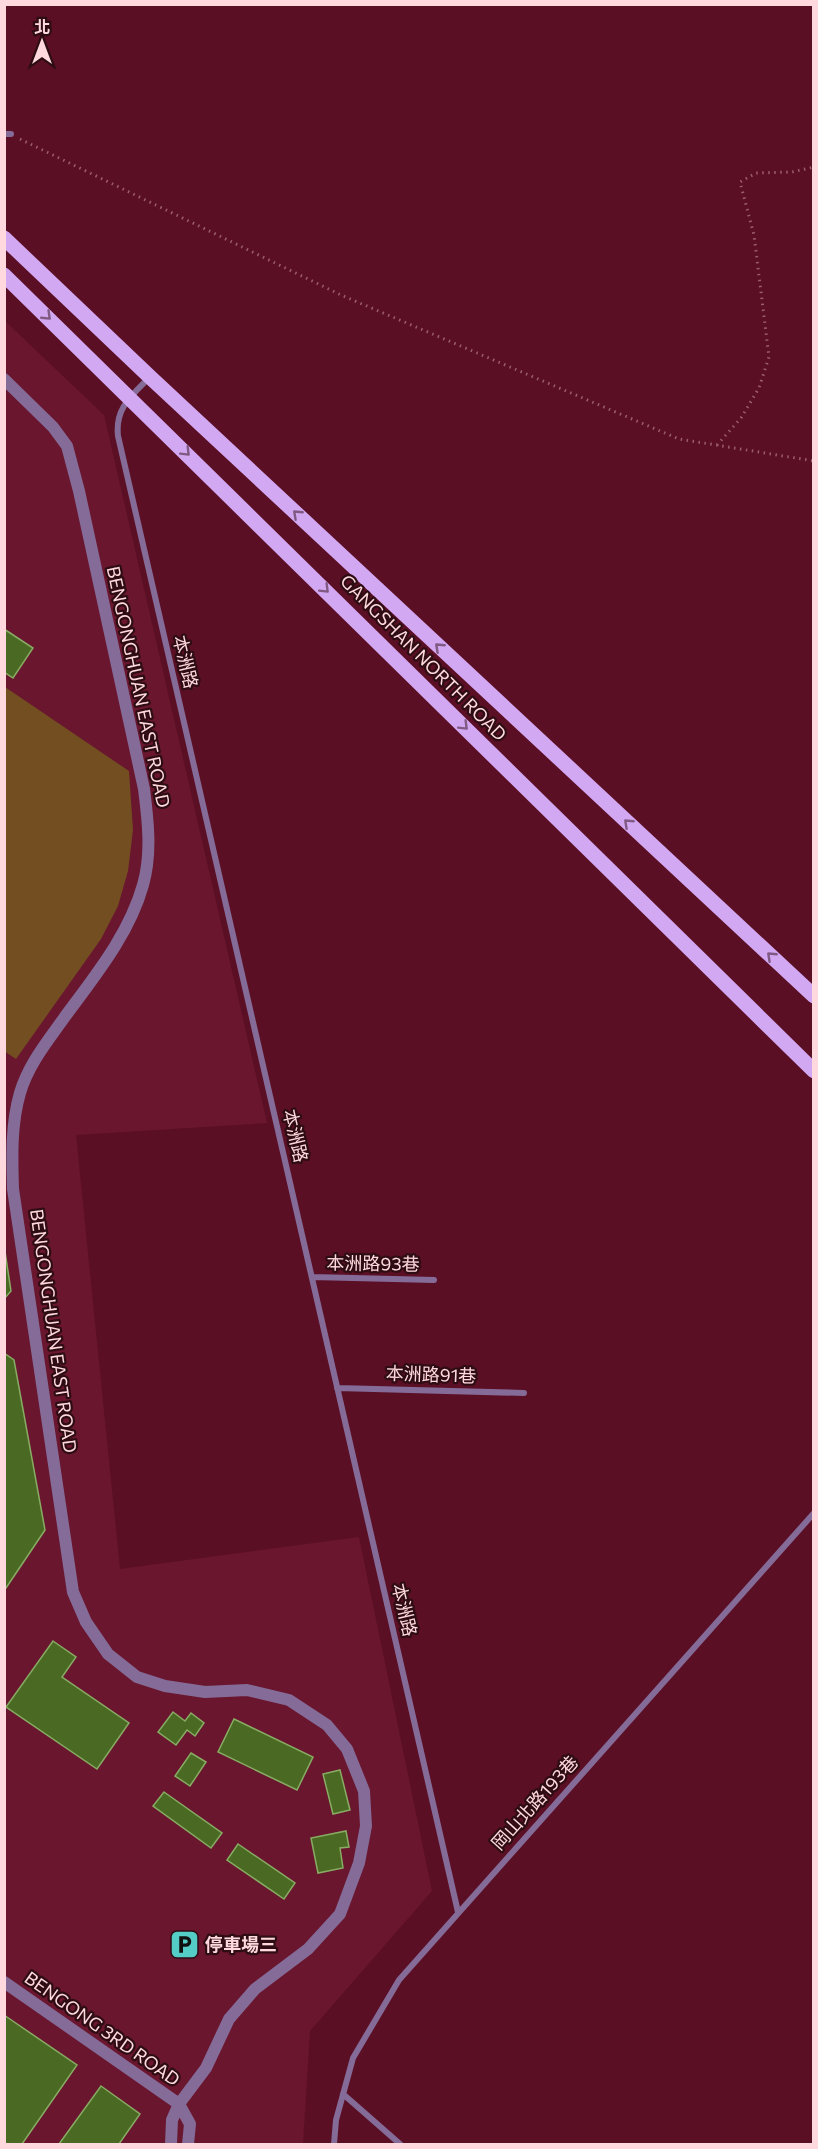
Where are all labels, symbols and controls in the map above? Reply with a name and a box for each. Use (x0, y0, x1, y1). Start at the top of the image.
north arrow (12, 12, 72, 72)
text: 北 (34, 17, 50, 36)
one-way arrow (39, 308, 50, 319)
one-way arrow (179, 444, 190, 455)
one-way arrow (293, 510, 304, 521)
street label: BENGONGHUAN EAST ROAD (103, 564, 175, 809)
street label: GANGSHAN NORTH ROAD (336, 570, 511, 745)
one-way arrow (318, 582, 329, 592)
street label: 本洲路 (169, 633, 203, 691)
one-way arrow (436, 643, 446, 654)
one-way arrow (456, 718, 467, 729)
one-way arrow (624, 819, 635, 830)
one-way arrow (767, 952, 777, 963)
street label: 本洲路 (279, 1107, 313, 1165)
street label: BENGONGHUAN EAST ROAD (26, 1207, 82, 1454)
street label: 本洲路93巷 (326, 1251, 420, 1275)
street label: 本洲路91巷 (385, 1361, 477, 1387)
street label: 本洲路 (388, 1581, 422, 1639)
street label: 岡山北路193巷 (486, 1751, 582, 1854)
parking icon: 停車場三 (168, 1929, 200, 1961)
place label: 停車場三 (205, 1933, 277, 1955)
street label: BENGONG 3RD ROAD (21, 1966, 185, 2090)

